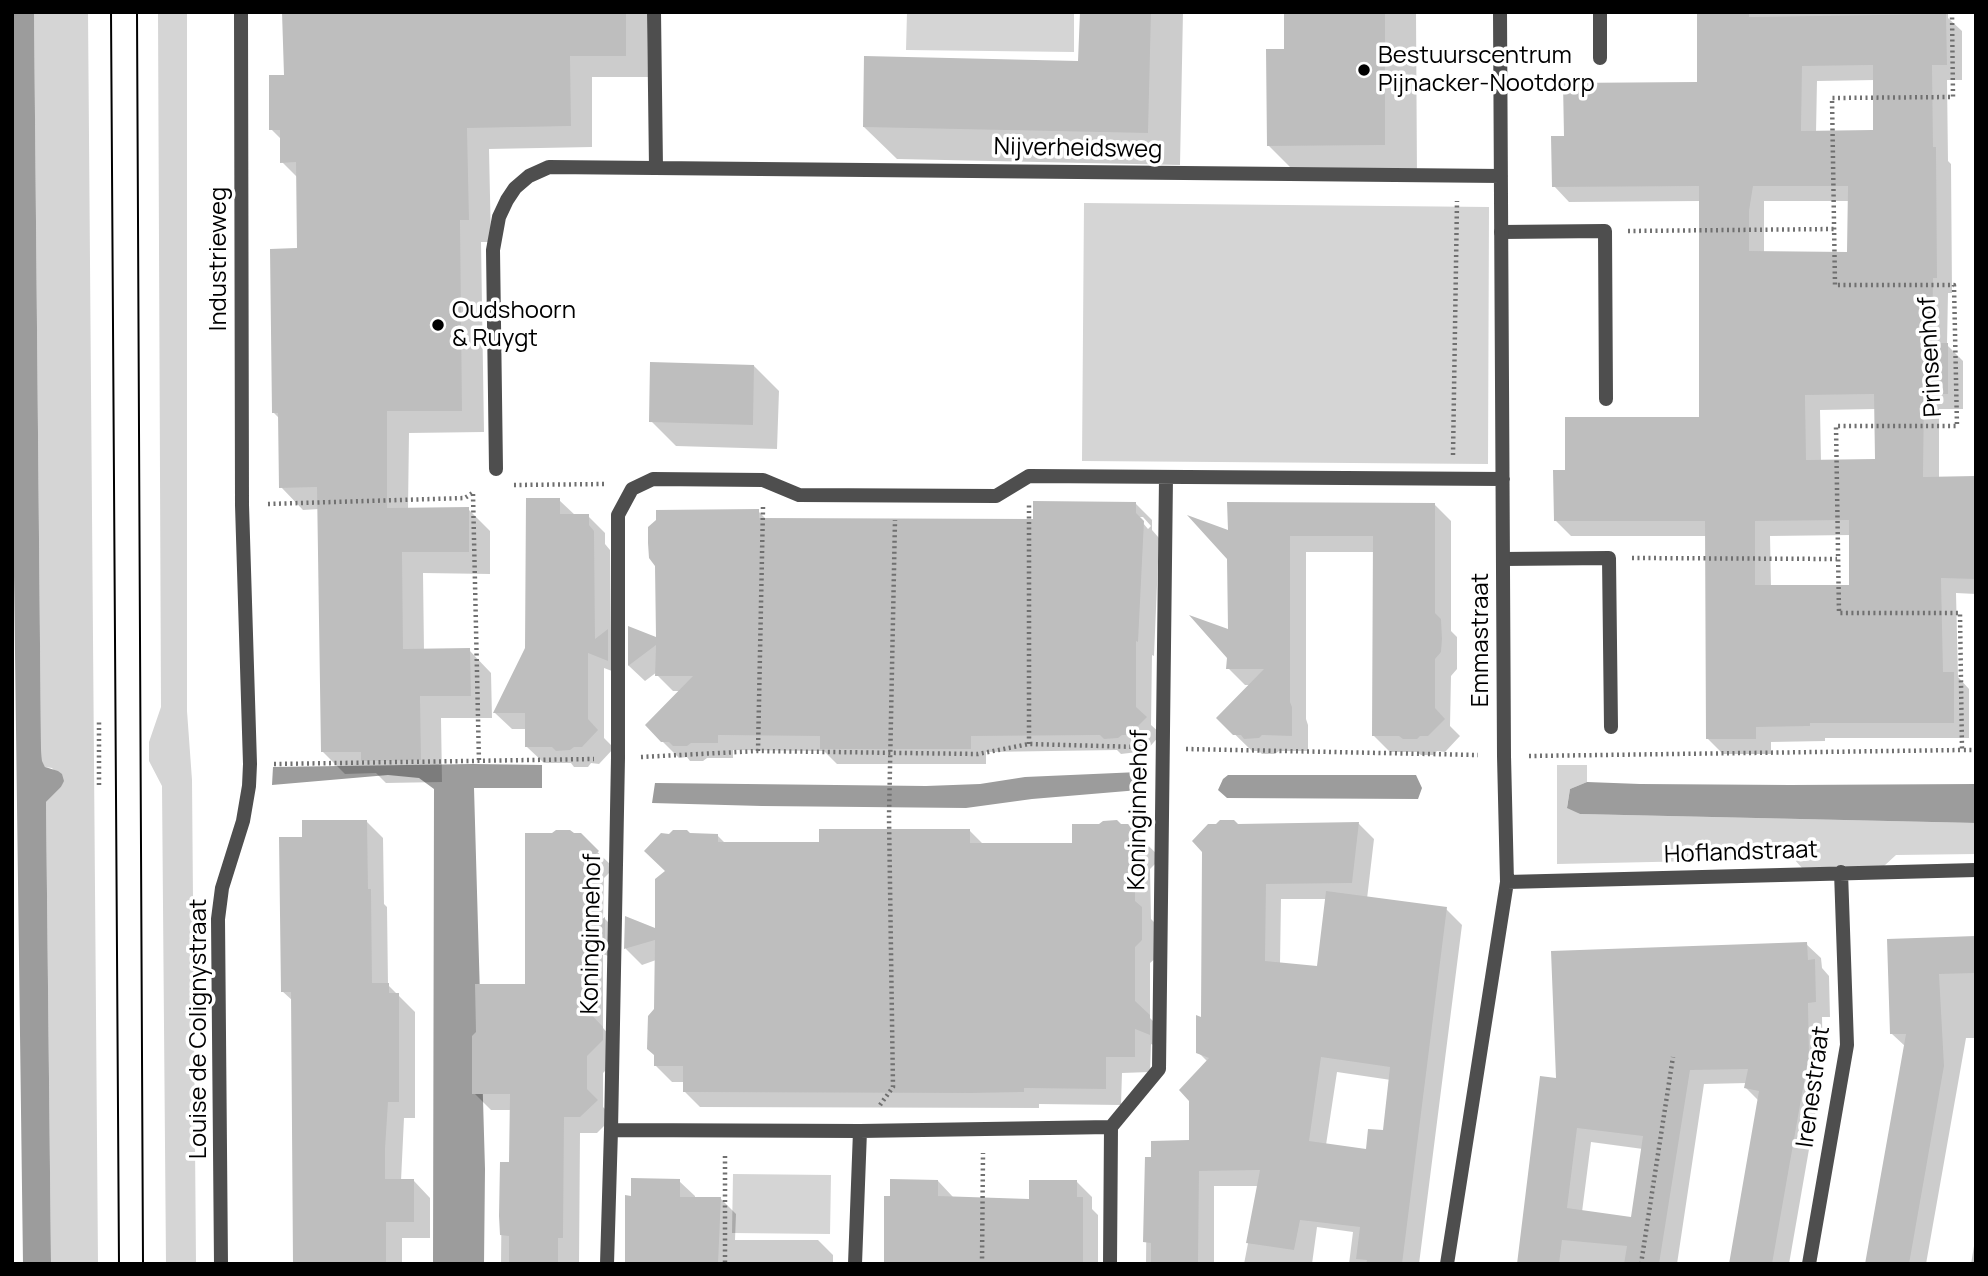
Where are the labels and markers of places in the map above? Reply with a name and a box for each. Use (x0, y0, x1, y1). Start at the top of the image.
place label: Bestuurscentrum Pijnacker-Nootdorp (1378, 42, 1595, 98)
marker: Bestuurscentrum Pijnacker-Nootdorp (1356, 62, 1372, 78)
place label: Oudshoorn & Ruygt (452, 297, 576, 353)
marker: Oudshoorn & Ruygt (430, 317, 446, 333)

